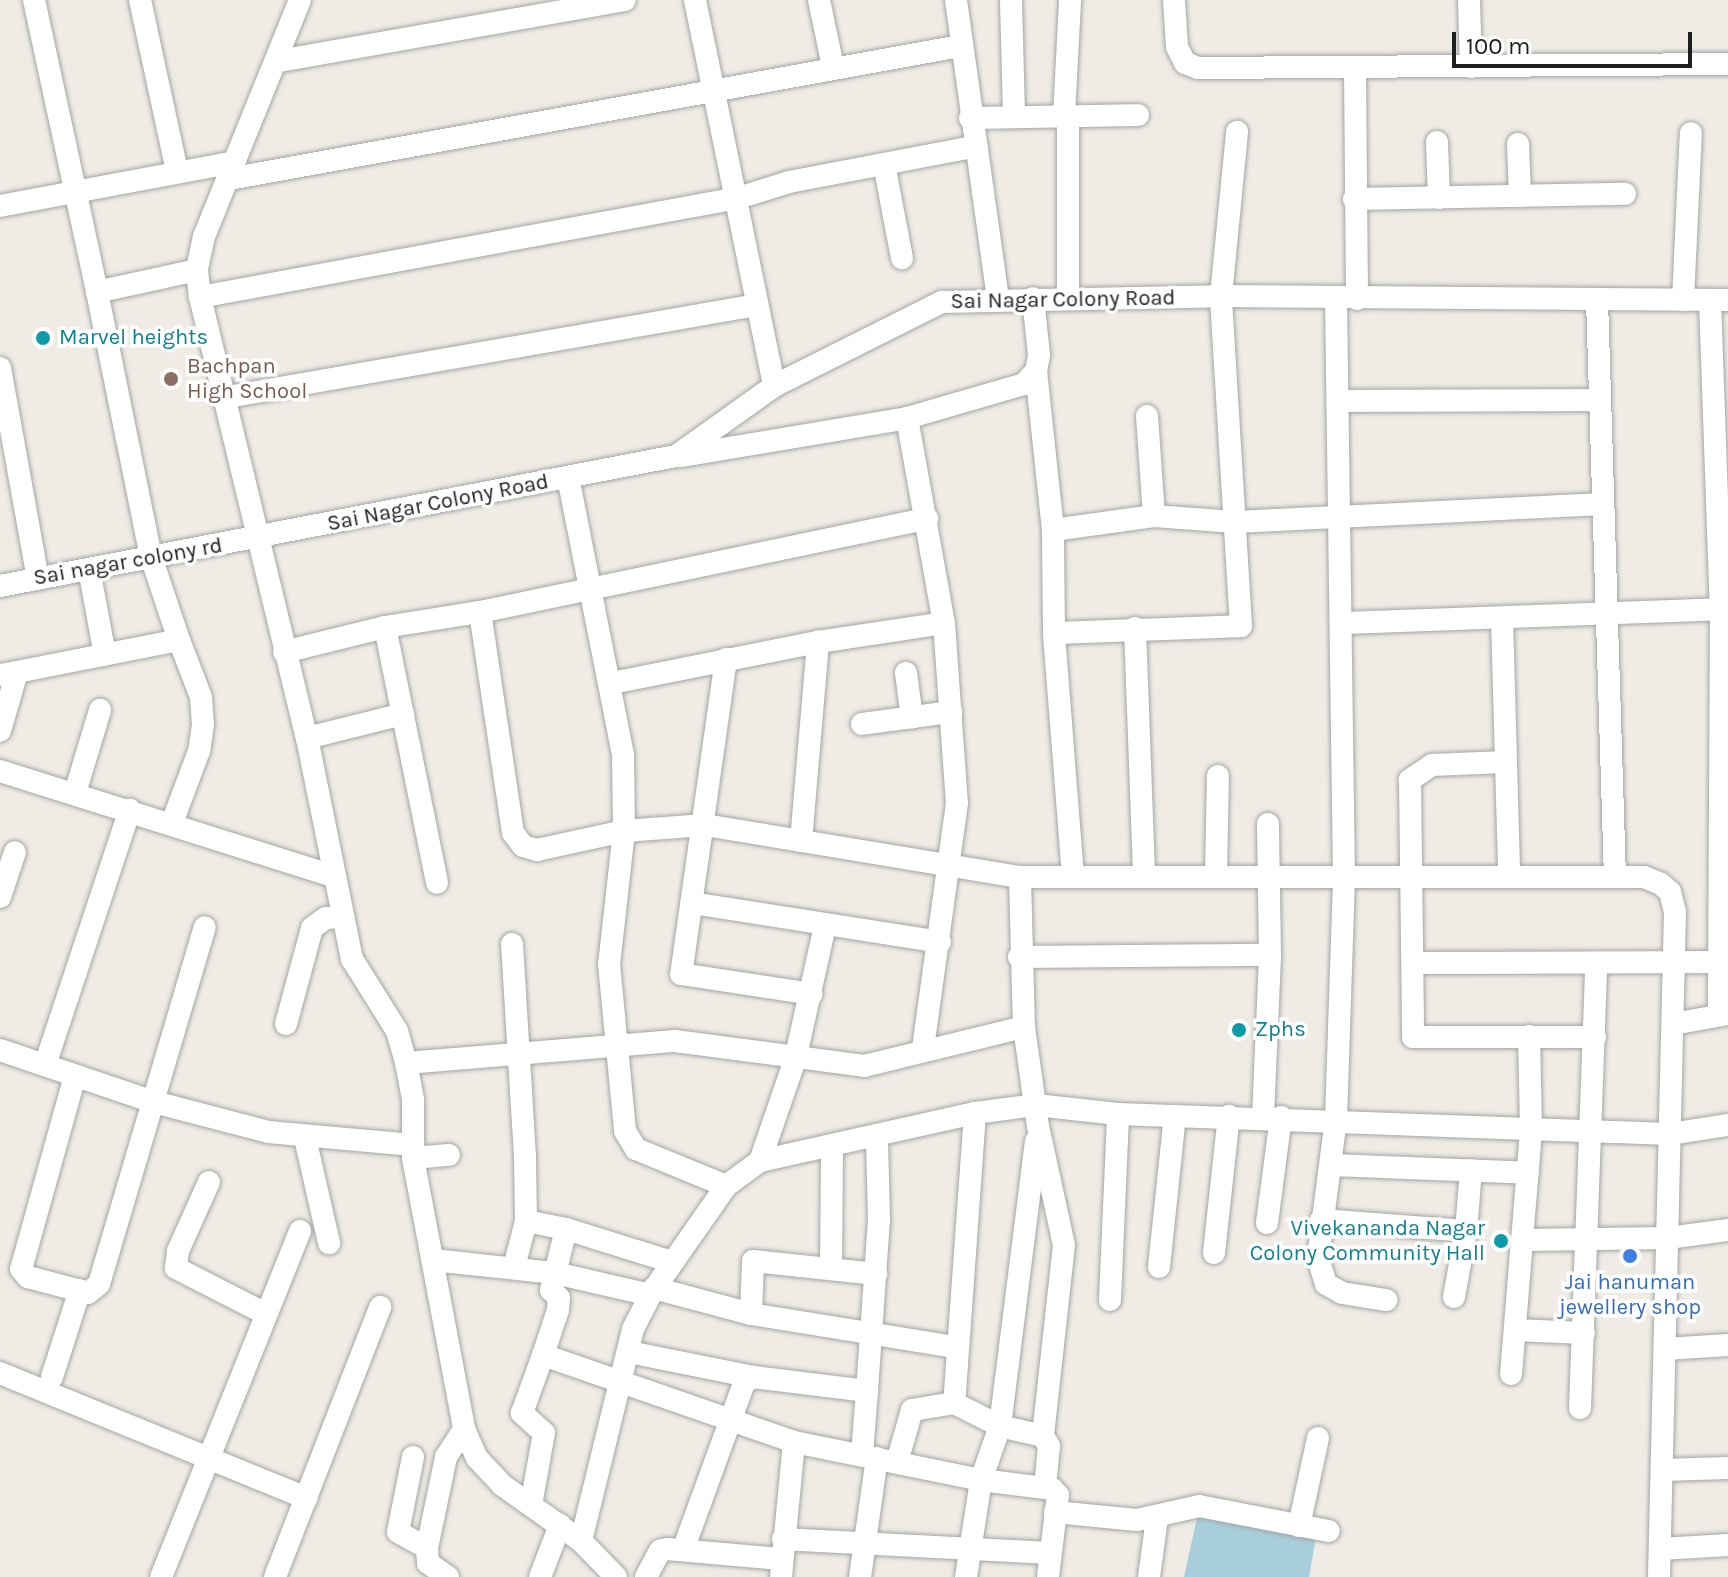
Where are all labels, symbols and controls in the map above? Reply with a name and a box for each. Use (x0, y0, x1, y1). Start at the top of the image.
scale bar (1456, 16, 1696, 66)
text: 100 m (1466, 32, 1531, 60)
street label: Sai Nagar Colony Road (950, 285, 1176, 315)
place label: Marvel heights (59, 325, 208, 351)
marker: Marvel heights (34, 329, 52, 347)
place label: Bachpan High School (187, 353, 307, 404)
marker: Bachpan High School (162, 370, 180, 388)
street label: Sai Nagar Colony Road (325, 469, 551, 537)
street label: Sai nagar colony rd (31, 532, 225, 592)
place label: Zphs (1255, 1017, 1306, 1043)
marker: Zphs (1230, 1021, 1248, 1039)
place label: Vivekananda Nagar Colony Community Hall (1250, 1215, 1485, 1266)
marker: Vivekananda Nagar Colony Community Hall (1492, 1232, 1510, 1250)
marker: Jai hanuman jewellery shop (1621, 1247, 1639, 1265)
place label: Jai hanuman jewellery shop (1559, 1269, 1701, 1320)

